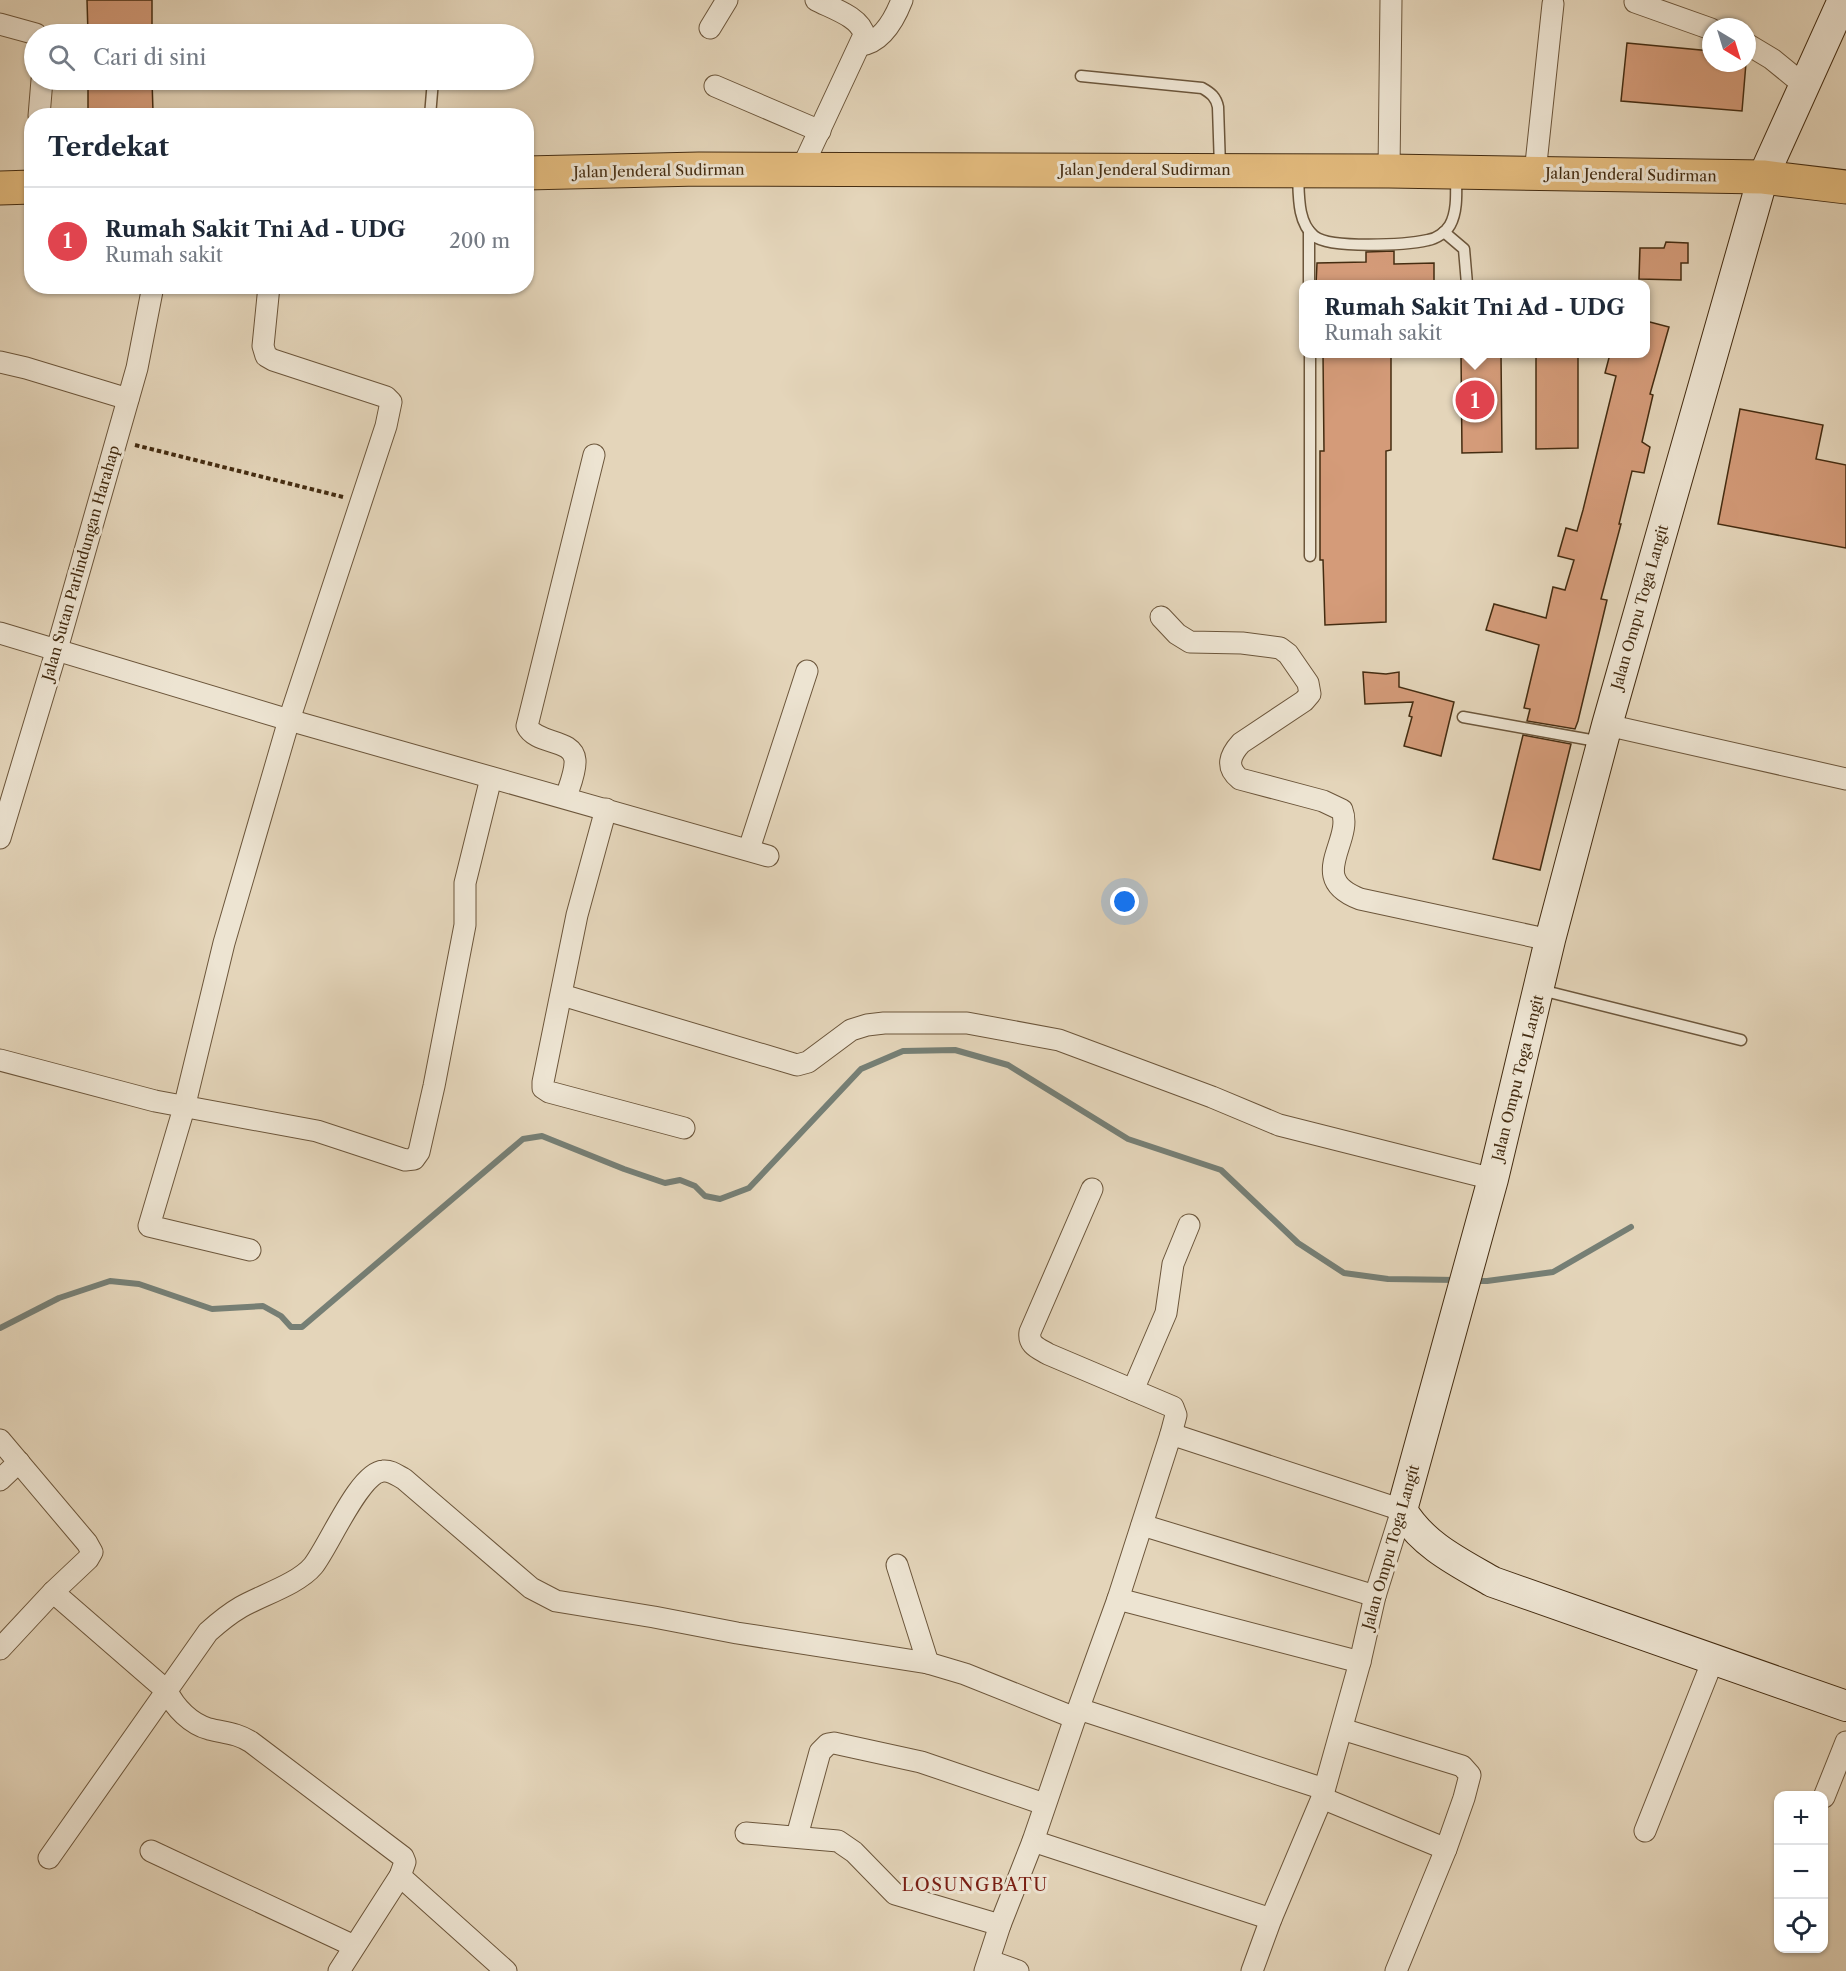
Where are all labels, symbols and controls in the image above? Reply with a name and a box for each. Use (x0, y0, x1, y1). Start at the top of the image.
north arrow (1702, 18, 1756, 72)
search box (24, 24, 534, 90)
icon: search (45, 41, 78, 74)
text: Cari di sini (93, 44, 206, 71)
text: Terdekat (48, 131, 169, 163)
street label: Jalan Jenderal Sudirman (571, 159, 745, 182)
street label: Jalan Jenderal Sudirman (1057, 160, 1231, 179)
street label: Jalan Jenderal Sudirman (1543, 163, 1717, 186)
text: Rumah Sakit Tni Ad - UDG (105, 216, 406, 243)
text: 1 (63, 229, 72, 253)
text: 200 m (449, 229, 510, 253)
text: Rumah sakit (105, 243, 223, 267)
popup (1299, 280, 1650, 358)
text: Rumah Sakit Tni Ad - UDG (1324, 294, 1625, 321)
text: Rumah sakit (1324, 321, 1442, 345)
pin: 1 (1456, 378, 1494, 422)
street label: Jalan Sutan Parlindungan Harahap (37, 443, 123, 685)
street label: Jalan Ompu Toga Langit (1606, 521, 1672, 693)
your location (1110, 887, 1139, 916)
street label: Jalan Ompu Toga Langit (1487, 992, 1548, 1165)
street label: Jalan Ompu Toga Langit (1357, 1461, 1423, 1633)
map controls (1774, 1791, 1828, 1953)
button: + (1774, 1791, 1828, 1845)
button: − (1774, 1845, 1828, 1899)
district label: LOSUNGBATU (901, 1874, 1049, 1896)
button: locate (1774, 1899, 1828, 1953)

